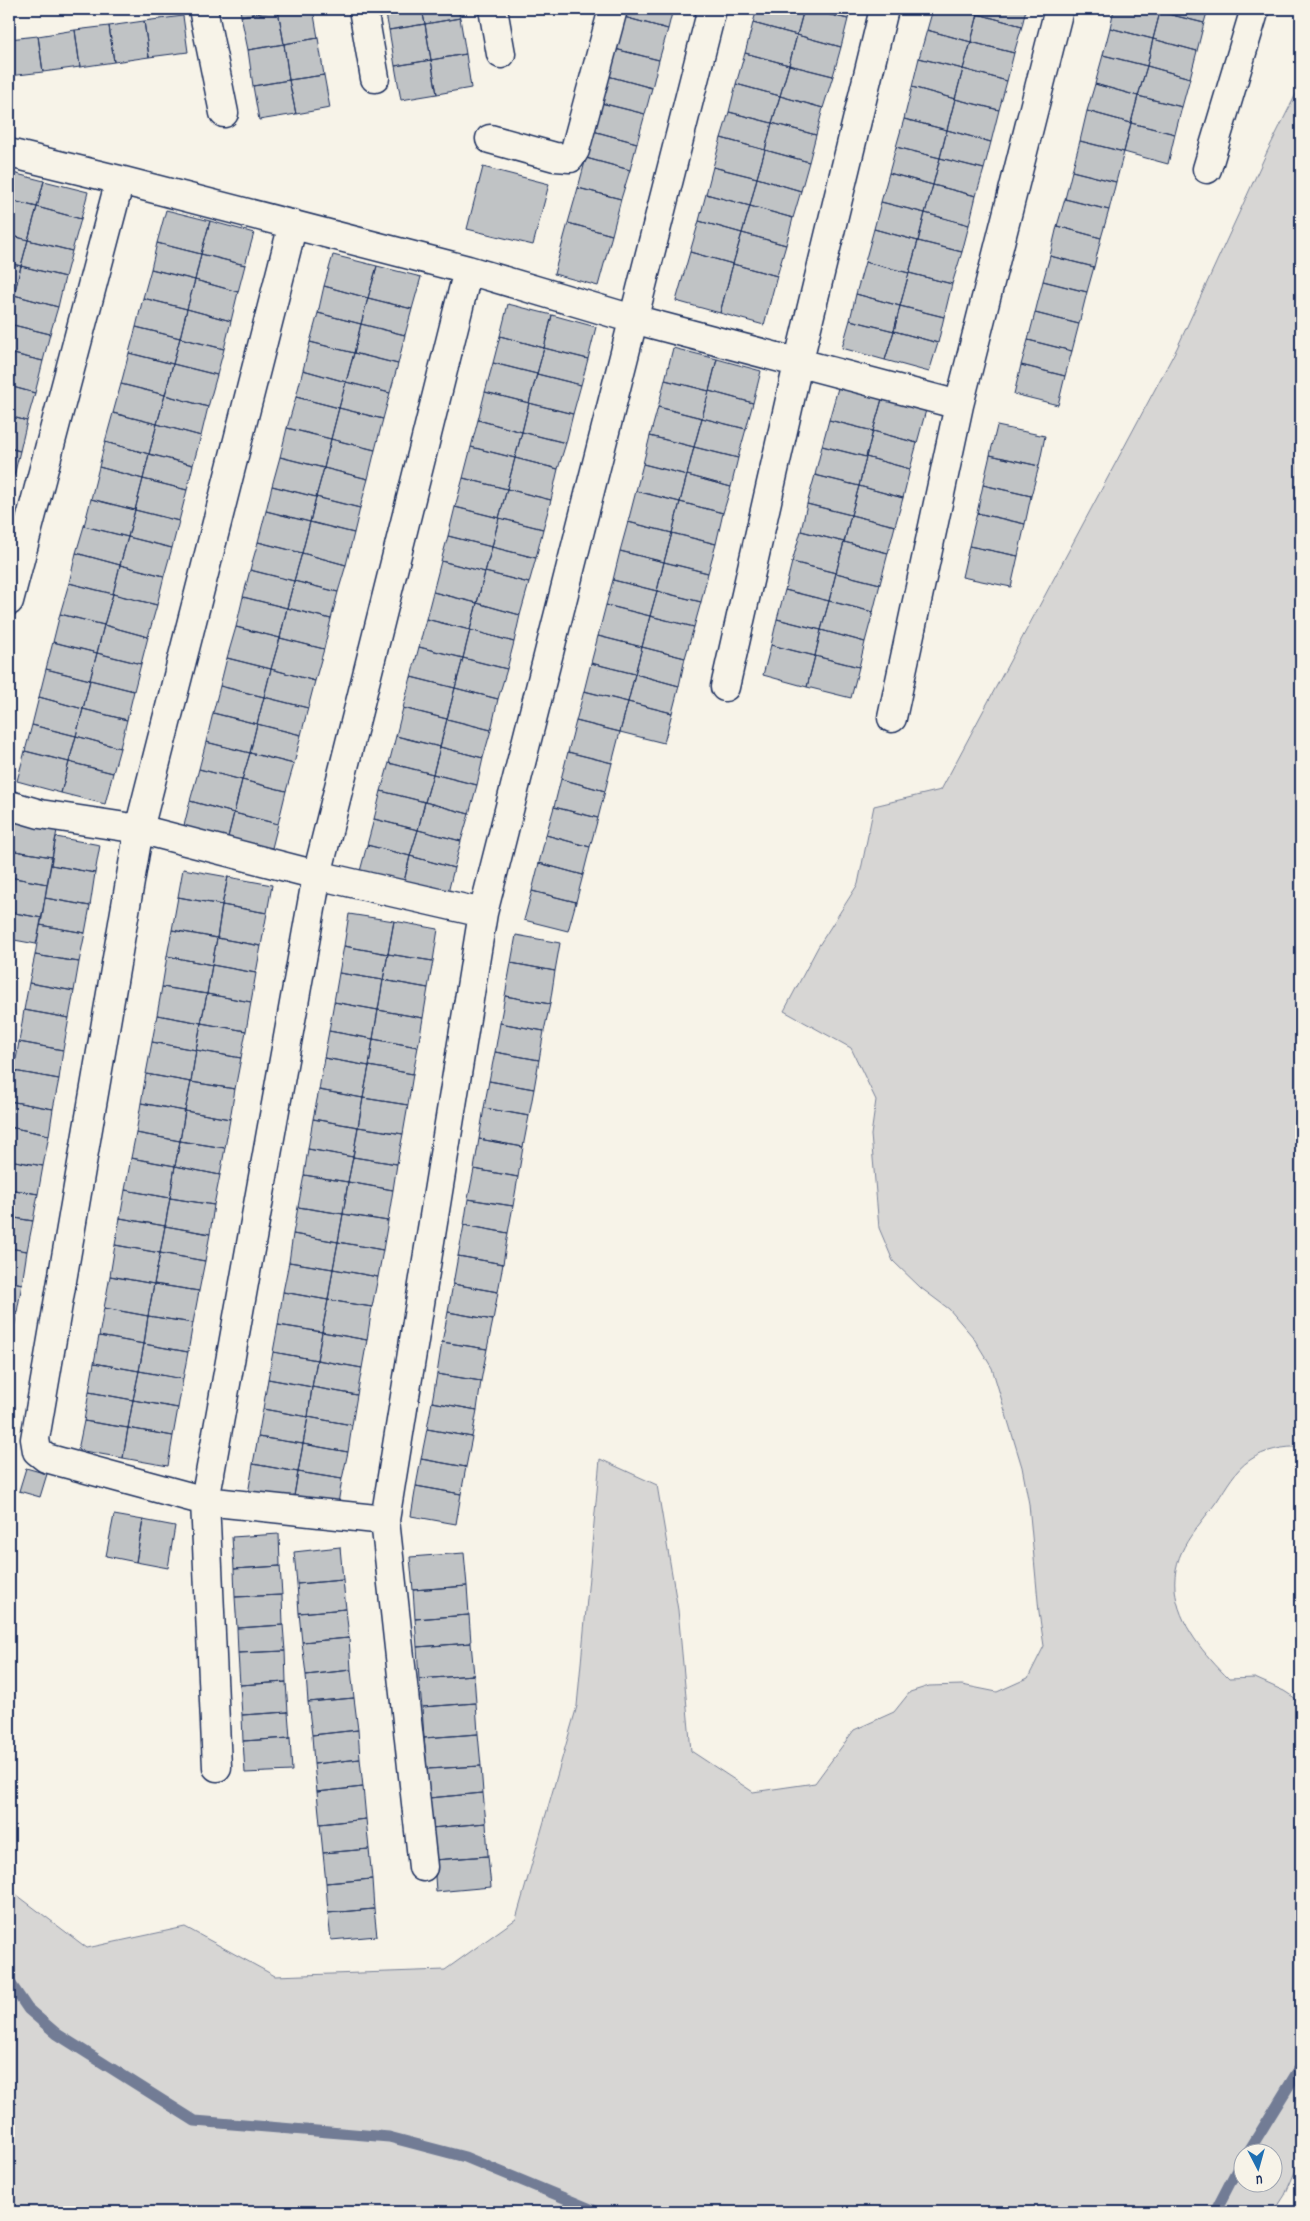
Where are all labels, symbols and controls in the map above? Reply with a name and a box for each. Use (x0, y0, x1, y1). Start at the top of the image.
north arrow (1232, 2144, 1282, 2194)
text: U (1254, 2169, 1264, 2189)

